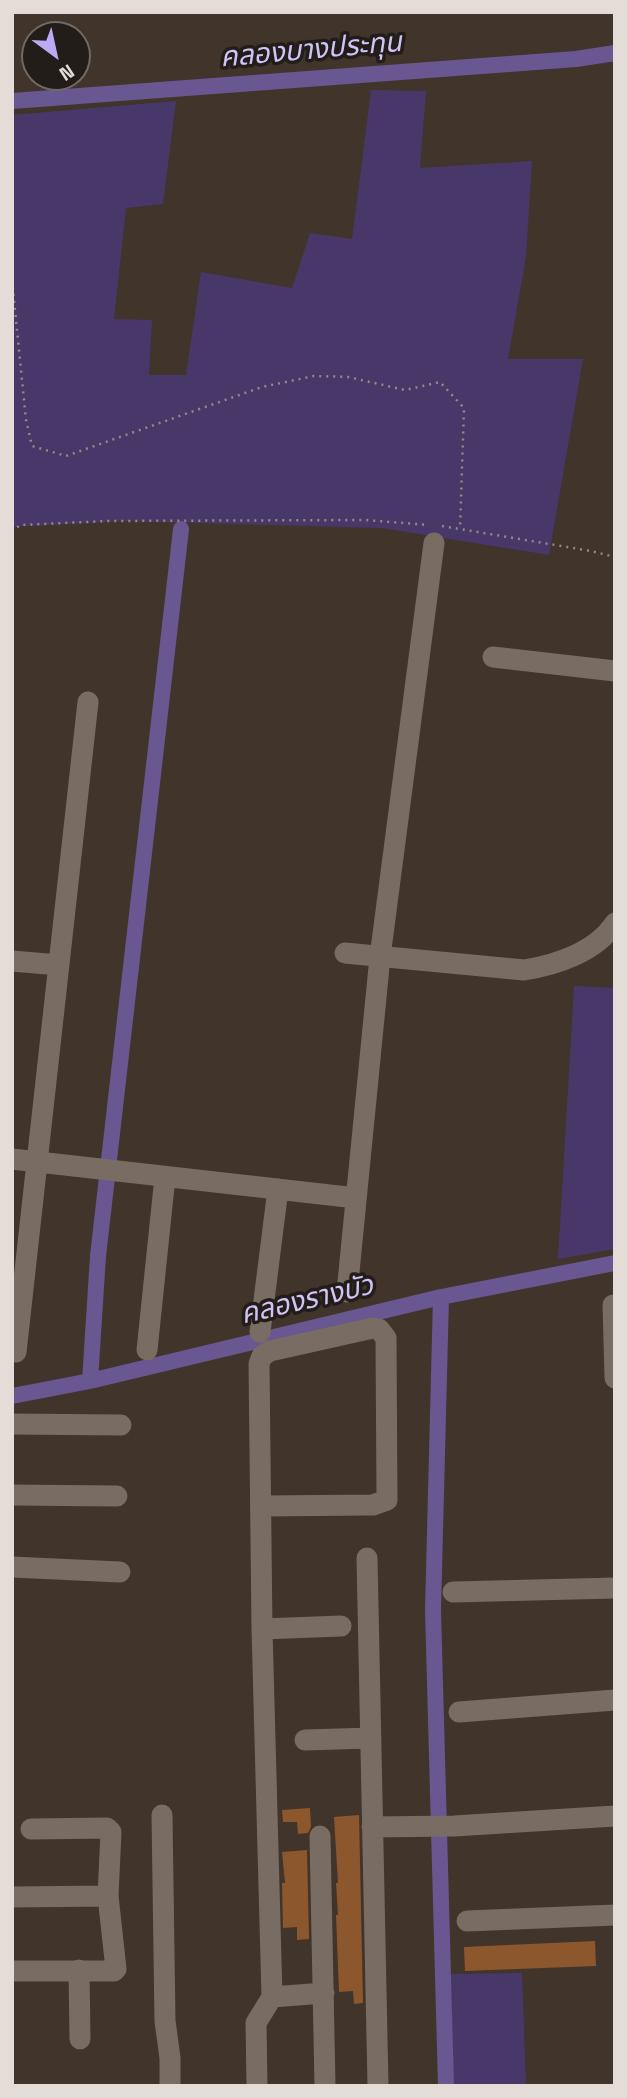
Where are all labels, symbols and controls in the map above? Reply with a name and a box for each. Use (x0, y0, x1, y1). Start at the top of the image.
north arrow (21, 21, 91, 91)
water label: คลองบางประทุน (219, 26, 403, 76)
text: N (54, 58, 79, 86)
water label: คลองรางบัว (237, 1269, 377, 1333)

